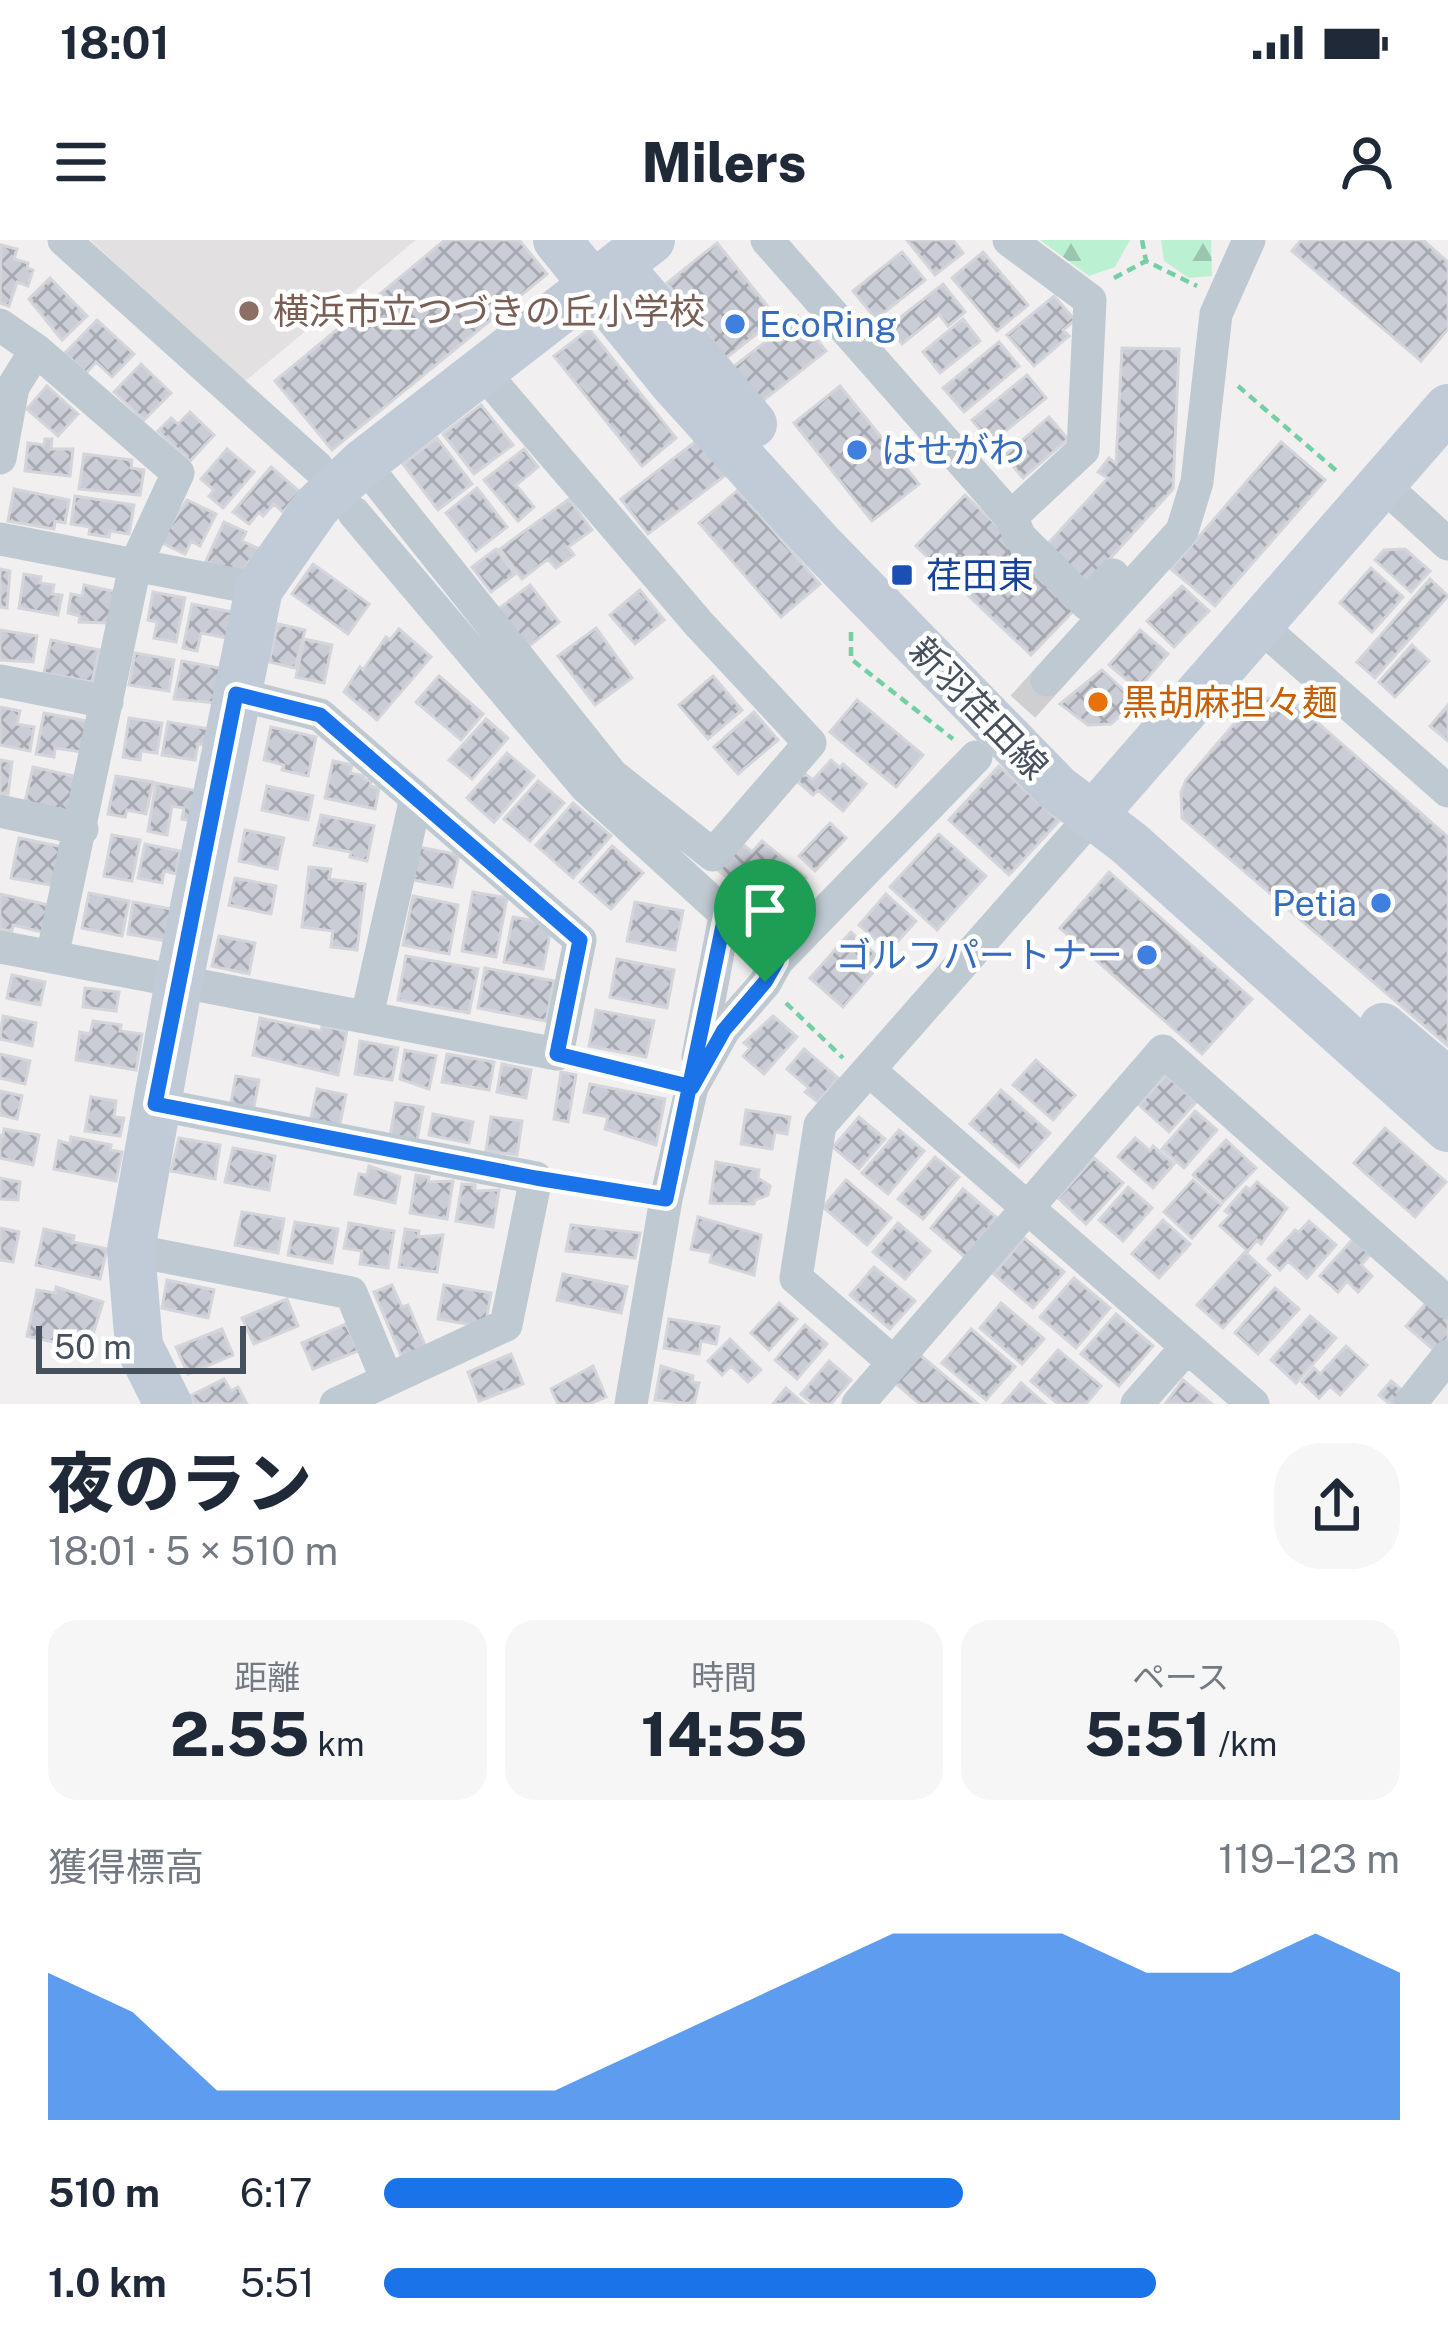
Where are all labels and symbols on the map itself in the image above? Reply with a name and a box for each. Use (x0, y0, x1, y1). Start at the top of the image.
place label: 横浜市立つづきの丘小学校 (273, 290, 705, 332)
marker: 横浜市立つづきの丘小学校 (236, 298, 262, 324)
place label: EcoRing (759, 303, 897, 345)
marker: EcoRing (722, 311, 748, 337)
place label: はせがわ (881, 429, 1025, 471)
marker: はせがわ (844, 437, 870, 463)
place label: 荏田東 (926, 554, 1034, 596)
marker: 荏田東 (889, 562, 915, 588)
street label: 新羽荏田線 (901, 629, 1057, 787)
place label: 黒胡麻担々麺 (1122, 681, 1338, 723)
marker: 黒胡麻担々麺 (1085, 689, 1111, 715)
pin (714, 859, 816, 982)
place label: Petia (1272, 882, 1357, 924)
marker: Petia (1368, 890, 1394, 916)
place label: ゴルフパートナー (835, 934, 1123, 976)
marker: ゴルフパートナー (1134, 942, 1160, 968)
scale bar (36, 1320, 246, 1373)

